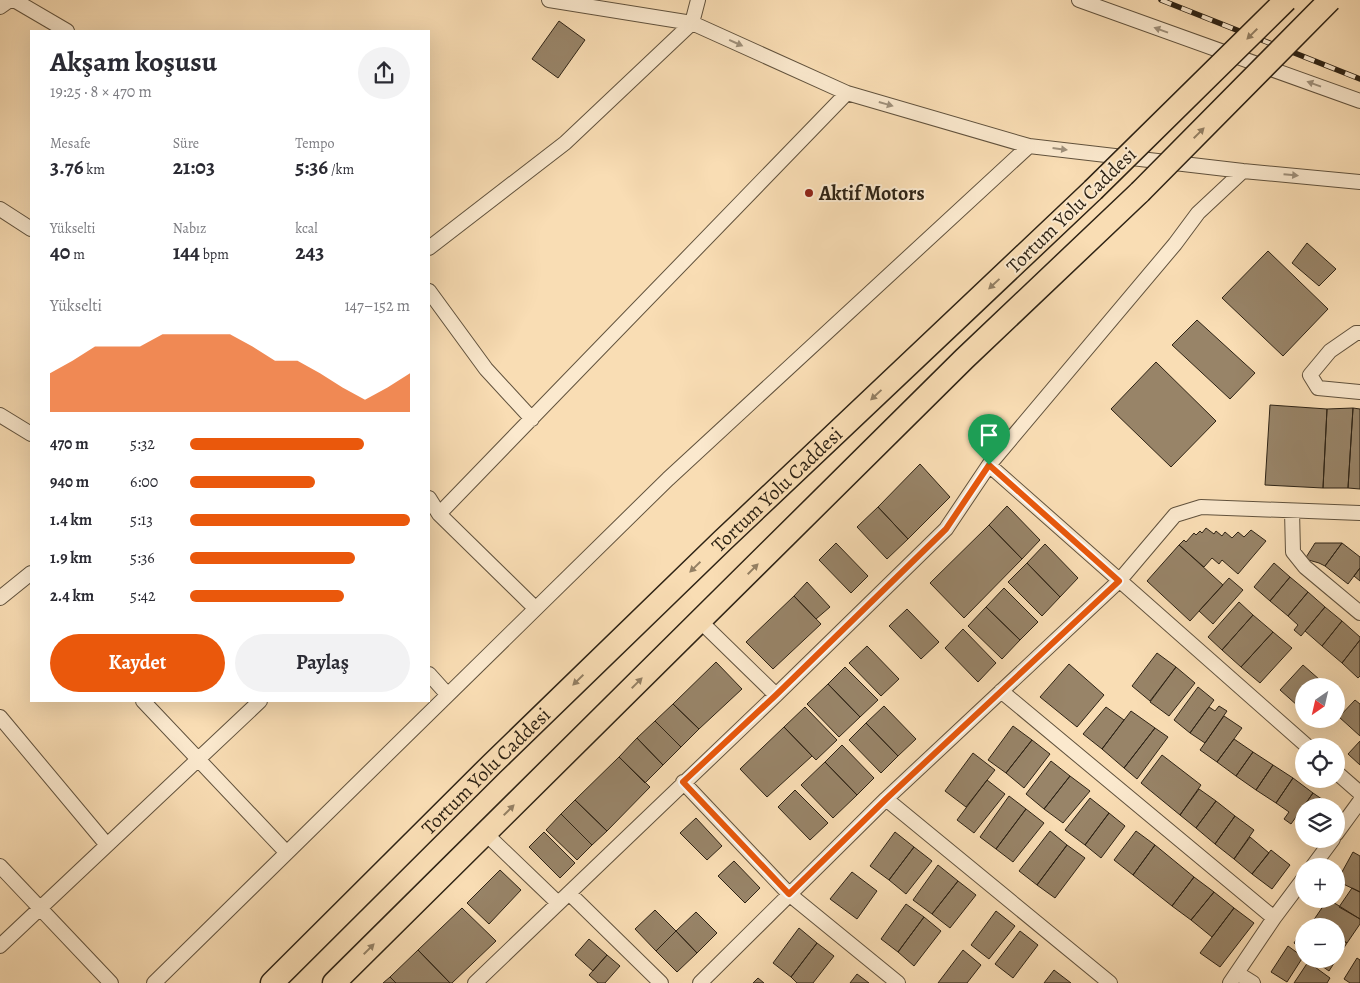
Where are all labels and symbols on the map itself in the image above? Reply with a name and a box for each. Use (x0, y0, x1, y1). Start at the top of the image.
one-way arrow (1153, 25, 1168, 33)
one-way arrow (1246, 28, 1258, 40)
one-way arrow (729, 39, 743, 47)
one-way arrow (1306, 80, 1321, 88)
one-way arrow (879, 101, 894, 109)
one-way arrow (1193, 127, 1205, 139)
street label: Tortum Yolu Caddesi (1000, 141, 1142, 279)
one-way arrow (1053, 145, 1069, 153)
one-way arrow (1284, 171, 1300, 179)
place label: Aktif Motors (818, 180, 925, 207)
marker: Aktif Motors (803, 187, 815, 199)
one-way arrow (989, 278, 1001, 290)
one-way arrow (870, 389, 882, 401)
pin (968, 414, 1010, 465)
street label: Tortum Yolu Caddesi (706, 421, 848, 558)
one-way arrow (689, 561, 701, 573)
one-way arrow (746, 563, 758, 575)
one-way arrow (572, 674, 584, 686)
one-way arrow (631, 677, 643, 689)
north arrow (1295, 678, 1345, 728)
street label: Tortum Yolu Caddesi (416, 702, 556, 841)
one-way arrow (503, 804, 515, 816)
one-way arrow (363, 943, 375, 955)

